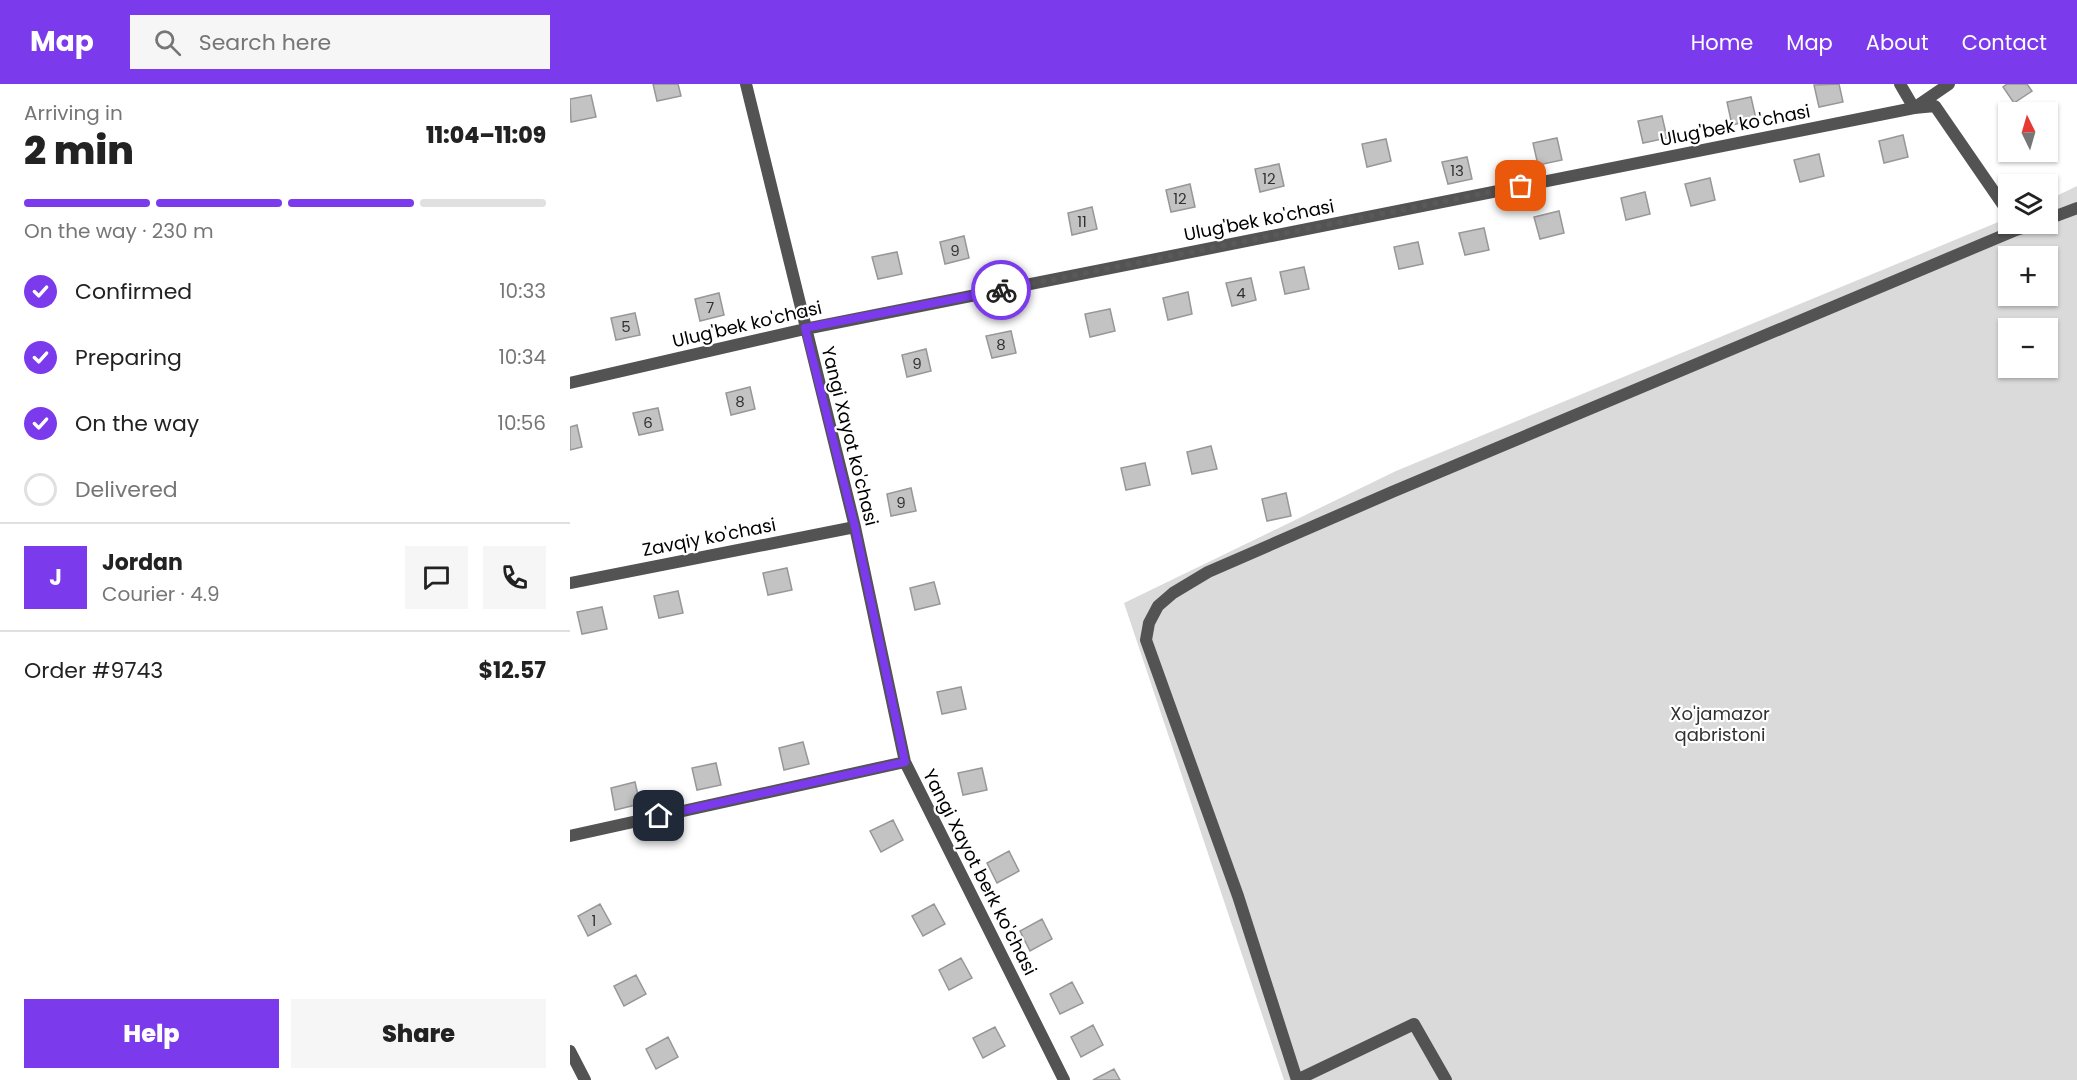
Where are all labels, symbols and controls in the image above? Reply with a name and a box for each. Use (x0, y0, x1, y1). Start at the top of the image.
search box (130, 15, 550, 69)
text: Map (30, 22, 94, 61)
icon: search (151, 26, 184, 59)
text: Search here (199, 27, 331, 58)
text: Home (1691, 28, 1753, 57)
text: Map (1786, 28, 1833, 57)
text: About (1866, 28, 1929, 57)
text: Contact (1962, 28, 2047, 57)
street label: Ulug'bek ko'chasi (1658, 98, 1812, 152)
text: Arriving in (24, 99, 123, 127)
north arrow (1998, 102, 2058, 162)
map controls (1998, 102, 2058, 378)
text: 11:04–11:09 (426, 120, 546, 151)
text: 2 min (24, 123, 134, 178)
house number: 13 (1450, 160, 1464, 181)
pin (1495, 160, 1546, 211)
house number: 12 (1262, 168, 1276, 189)
icon: bag (1504, 169, 1537, 202)
button: layers (1998, 174, 2058, 234)
house number: 12 (1173, 188, 1187, 209)
street label: Ulug'bek ko'chasi (1182, 193, 1336, 247)
house number: 11 (1077, 211, 1087, 232)
text: On the way · 230 m (24, 217, 214, 245)
house number: 9 (950, 240, 960, 261)
button: + (1998, 246, 2058, 306)
courier (971, 260, 1031, 320)
icon: bike (985, 274, 1018, 307)
icon: check (24, 275, 57, 308)
text: Confirmed (75, 276, 192, 307)
text: 10:33 (499, 277, 546, 305)
house number: 4 (1236, 282, 1246, 303)
street label: Ulug'bek ko'chasi (670, 295, 824, 353)
house number: 7 (706, 297, 714, 318)
house number: 5 (621, 316, 631, 337)
button: − (1998, 318, 2058, 378)
house number: 8 (996, 334, 1006, 355)
icon: check (24, 341, 57, 374)
text: Preparing (75, 342, 182, 373)
text: 10:34 (498, 343, 546, 371)
street label: Yangi Xayot ko'chasi (816, 344, 884, 528)
house number: 9 (912, 353, 922, 374)
house number: 8 (735, 391, 745, 412)
icon: check (24, 407, 57, 440)
text: On the way (75, 408, 199, 439)
text: 10:56 (498, 409, 546, 437)
house number: 6 (643, 412, 653, 433)
text: Delivered (75, 474, 178, 505)
house number: 9 (896, 492, 906, 513)
street label: Zavqiy ko'chasi (640, 512, 778, 562)
button: chat (405, 546, 468, 609)
button: phone (483, 546, 546, 609)
text: Jordan (102, 547, 183, 578)
text: J (49, 562, 62, 593)
text: Courier · 4.9 (102, 580, 220, 608)
text: Order #9743 (24, 655, 163, 686)
text: $12.57 (478, 655, 546, 686)
park label: Xo'jamazor qabristoni (1670, 701, 1770, 747)
street label: Yangi Xayot berk ko'chasi (917, 765, 1043, 979)
pin (633, 790, 684, 841)
icon: home (642, 799, 675, 832)
house number: 1 (592, 910, 596, 931)
button: Help (24, 999, 279, 1068)
button: Share (291, 999, 546, 1068)

